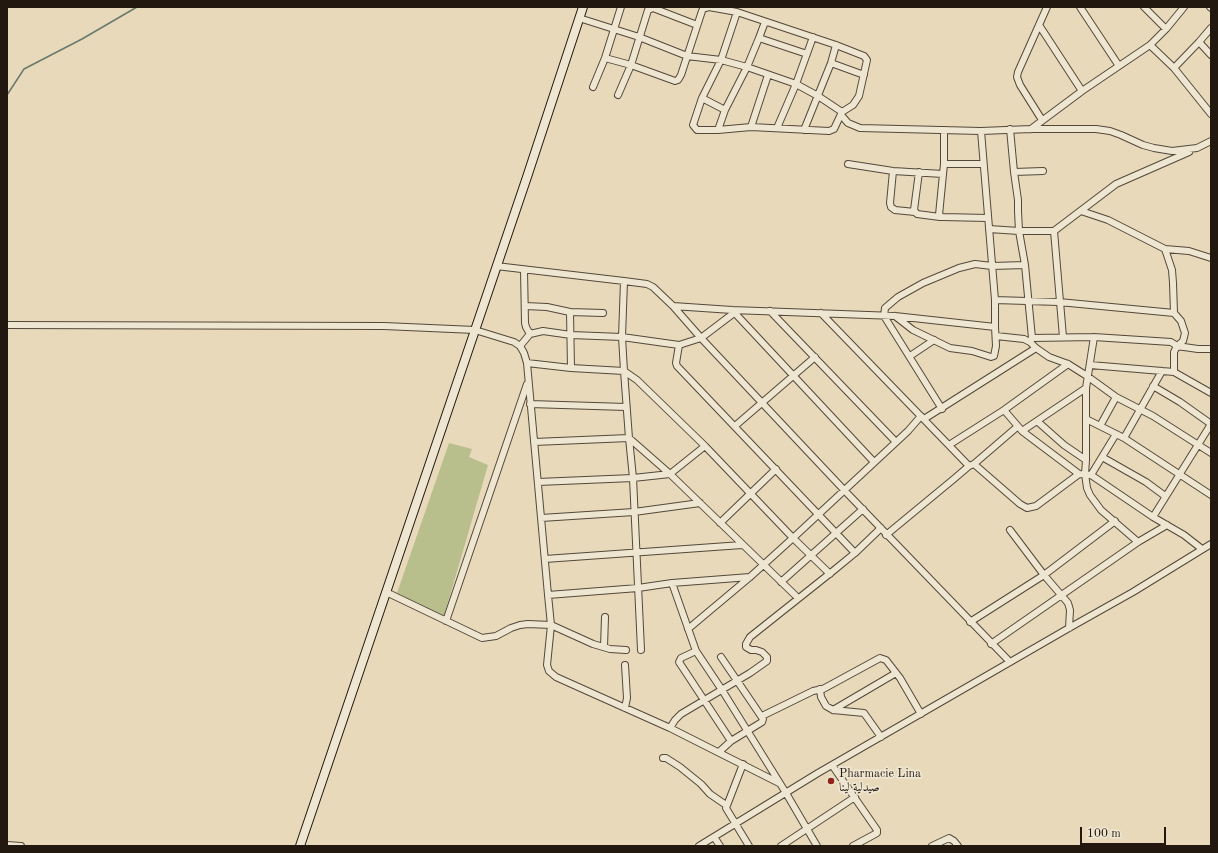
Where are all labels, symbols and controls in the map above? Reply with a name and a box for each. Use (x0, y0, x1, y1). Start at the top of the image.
place label: Pharmacie Lina صيدلية لينا (839, 767, 921, 795)
marker: Pharmacie Lina صيدلية لينا (826, 776, 836, 786)
scale bar (1082, 819, 1168, 845)
text: 100 m (1087, 828, 1121, 840)

